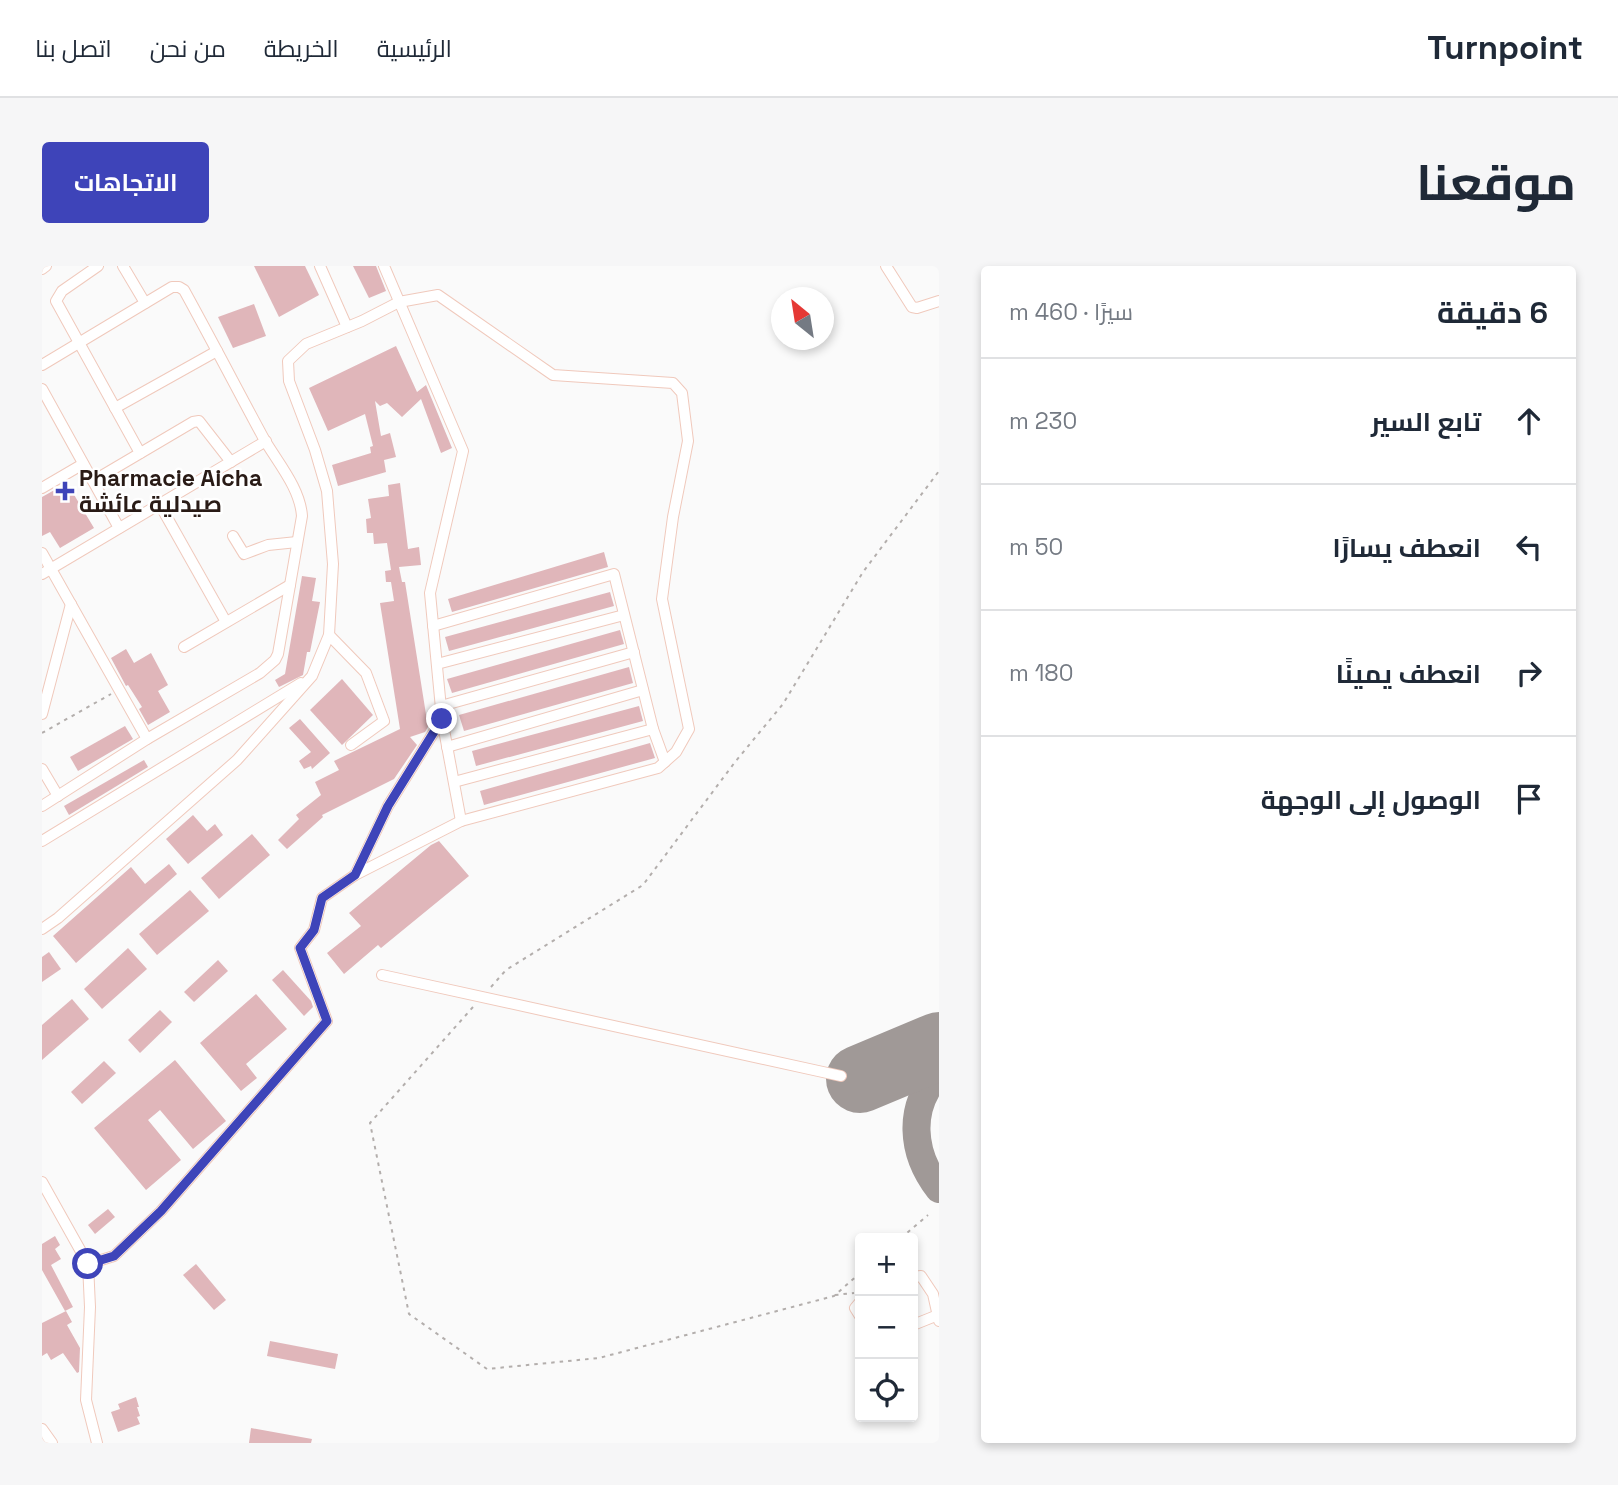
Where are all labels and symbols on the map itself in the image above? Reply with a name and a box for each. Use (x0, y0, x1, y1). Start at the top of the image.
north arrow (771, 287, 834, 350)
place label: Pharmacie Aicha صيدلية عائشة (79, 463, 262, 519)
marker: Pharmacie Aicha صيدلية عائشة (57, 483, 73, 499)
route end (426, 703, 457, 734)
route start (72, 1248, 103, 1279)

